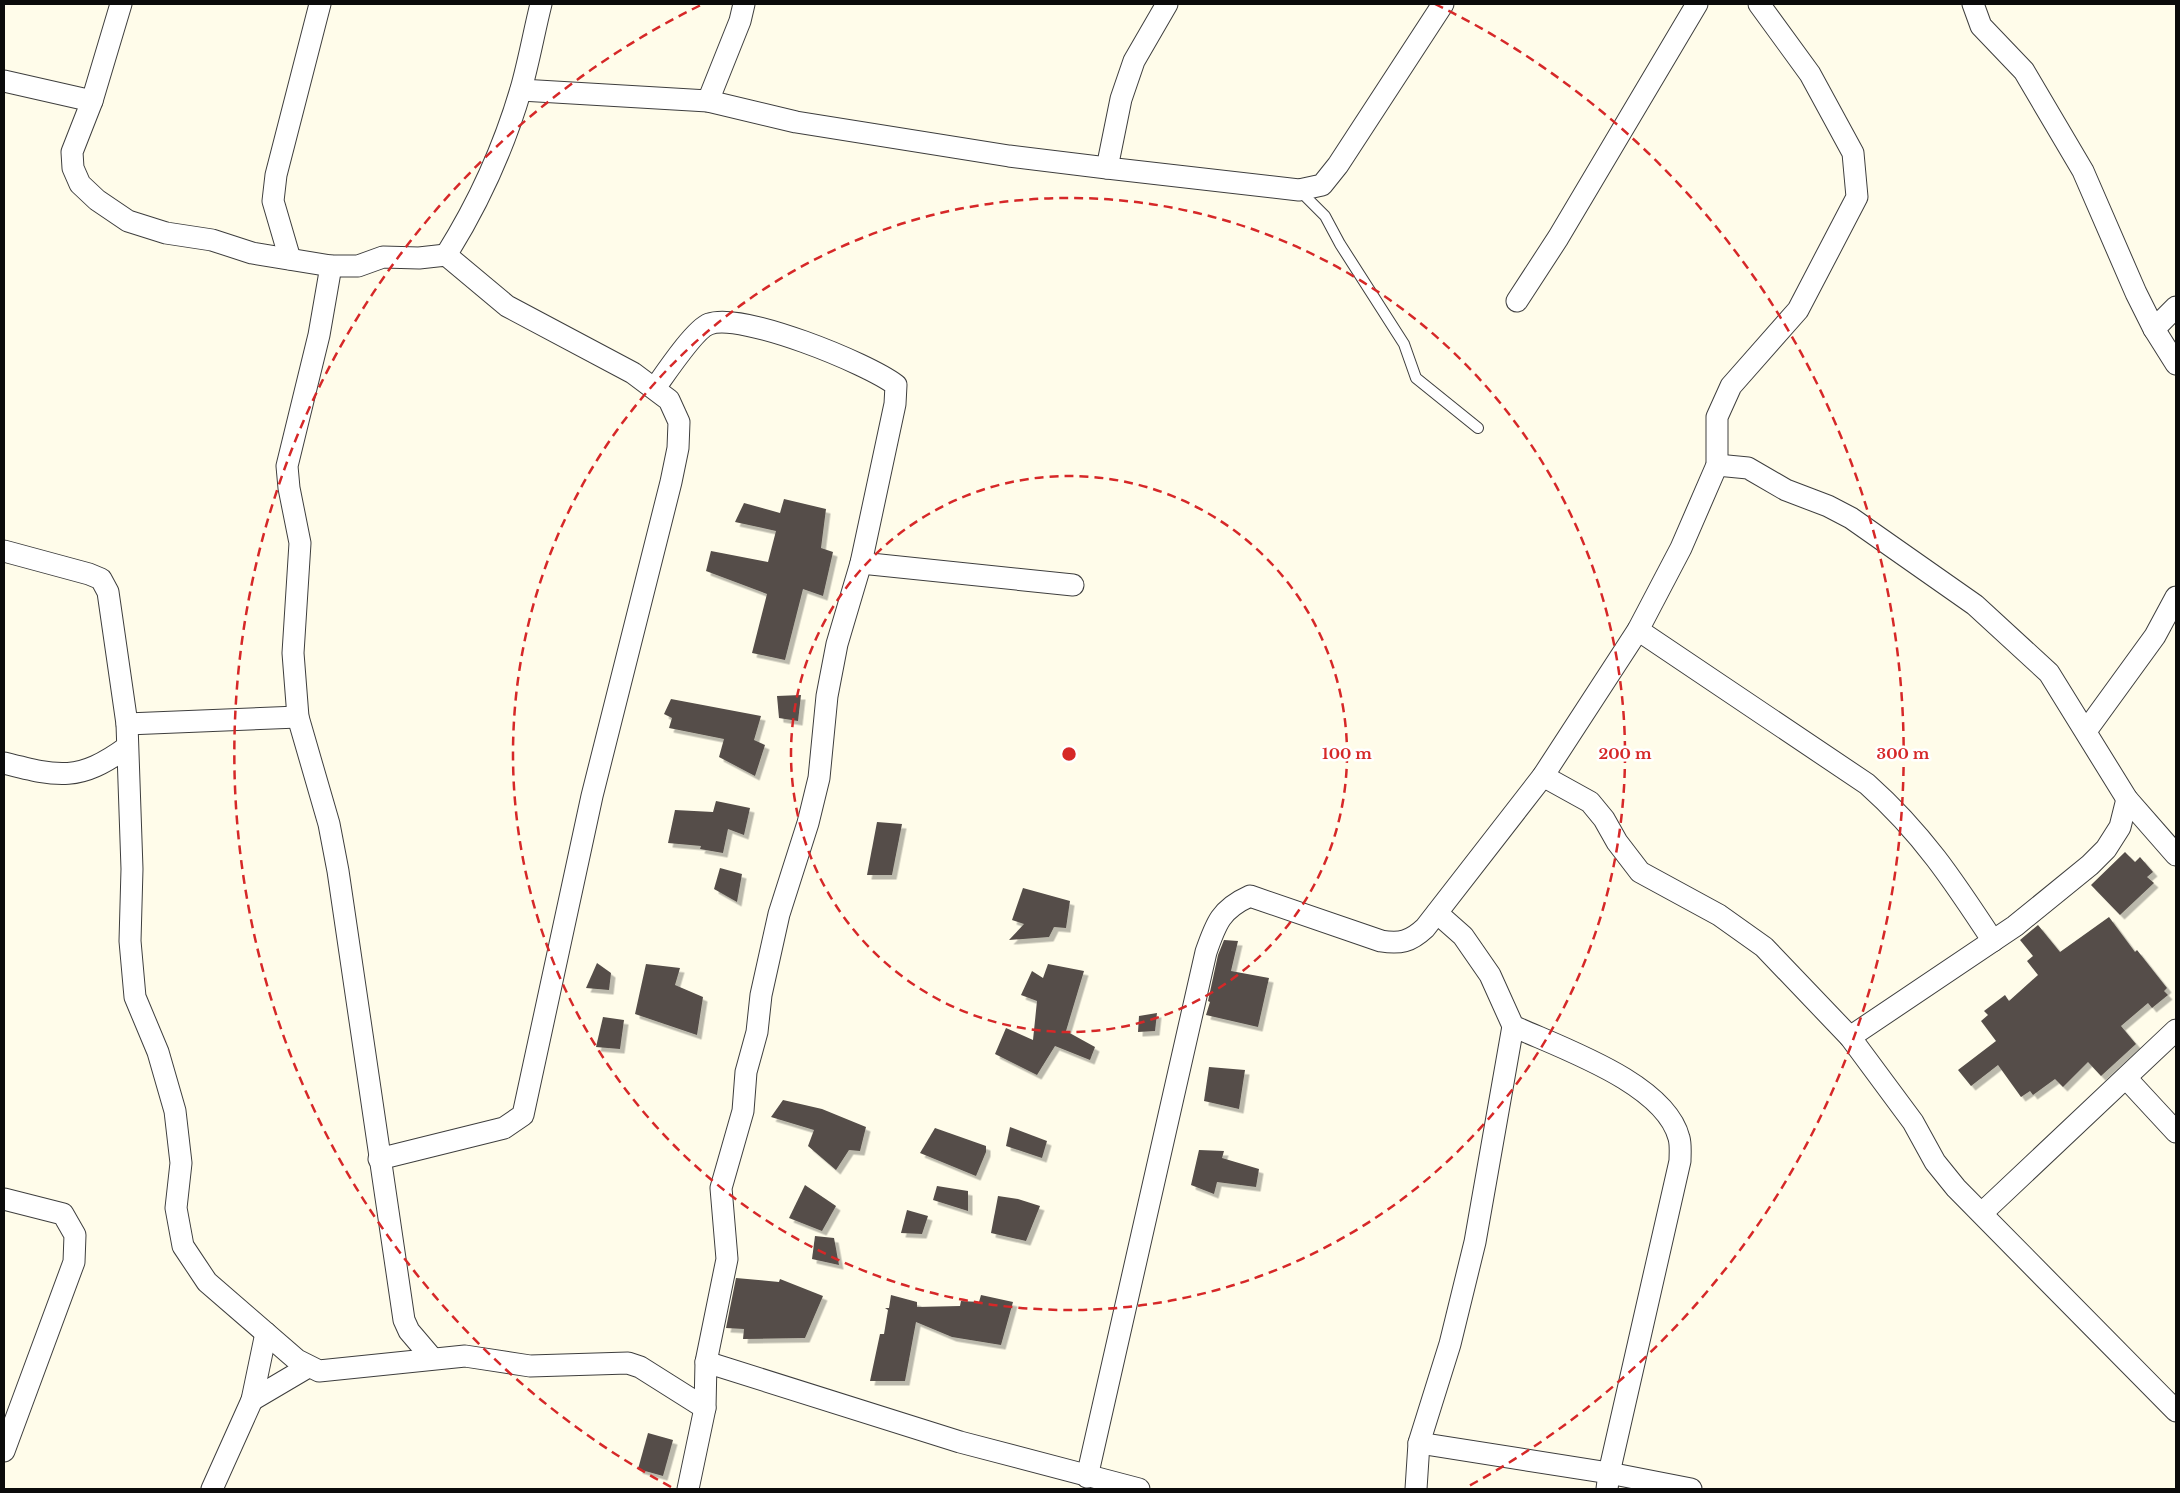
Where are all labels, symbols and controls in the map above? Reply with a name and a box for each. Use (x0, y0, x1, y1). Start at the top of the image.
text: 100 m (1322, 744, 1372, 763)
text: 200 m (1599, 744, 1652, 763)
text: 300 m (1877, 744, 1930, 763)
centre of rings (1060, 745, 1078, 763)

